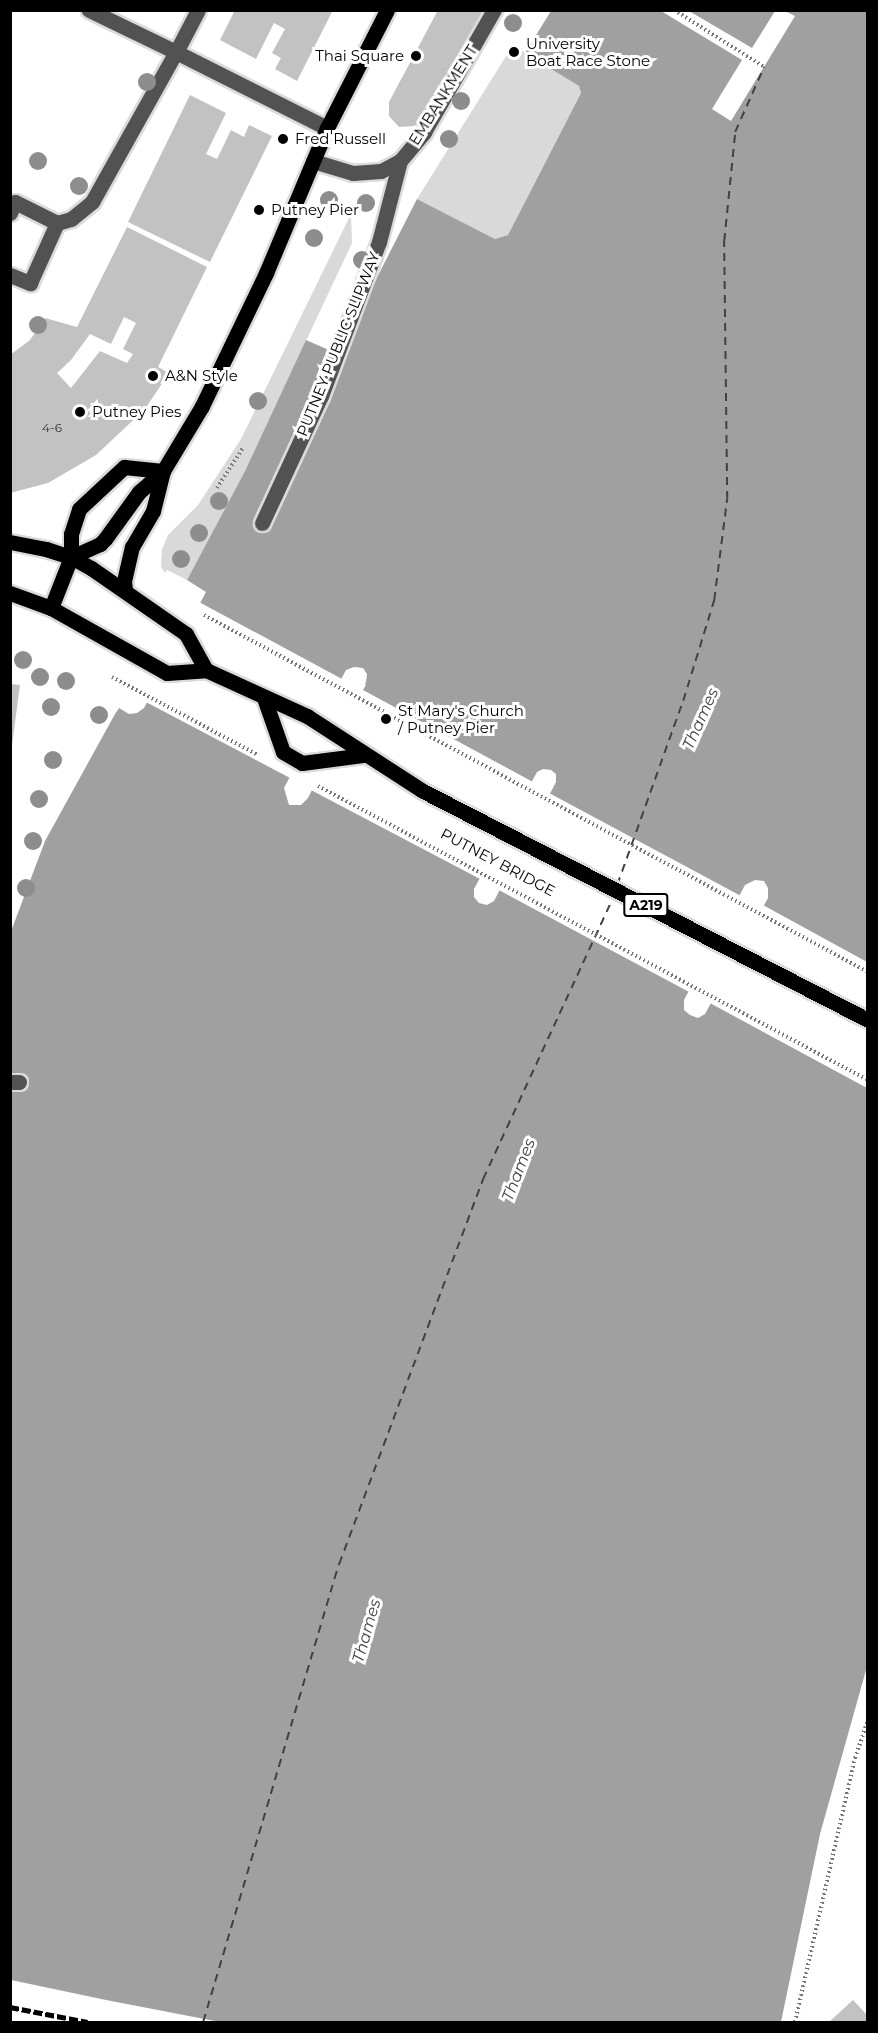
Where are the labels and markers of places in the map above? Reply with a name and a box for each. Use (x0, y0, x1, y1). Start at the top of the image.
place label: University Boat Race Stone (526, 34, 650, 69)
marker: University Boat Race Stone (507, 45, 521, 59)
place label: Thai Square (315, 47, 404, 65)
marker: Thai Square (409, 49, 423, 63)
place label: Fred Russell (295, 130, 386, 148)
marker: Fred Russell (276, 132, 290, 146)
place label: Putney Pier (271, 201, 359, 219)
marker: Putney Pier (252, 203, 266, 217)
place label: A&N Style (165, 367, 238, 385)
marker: A&N Style (146, 369, 160, 383)
place label: Putney Pies (92, 403, 181, 421)
marker: Putney Pies (73, 405, 87, 419)
place label: St Mary's Church / Putney Pier (398, 701, 524, 736)
marker: St Mary's Church / Putney Pier (379, 712, 393, 726)

